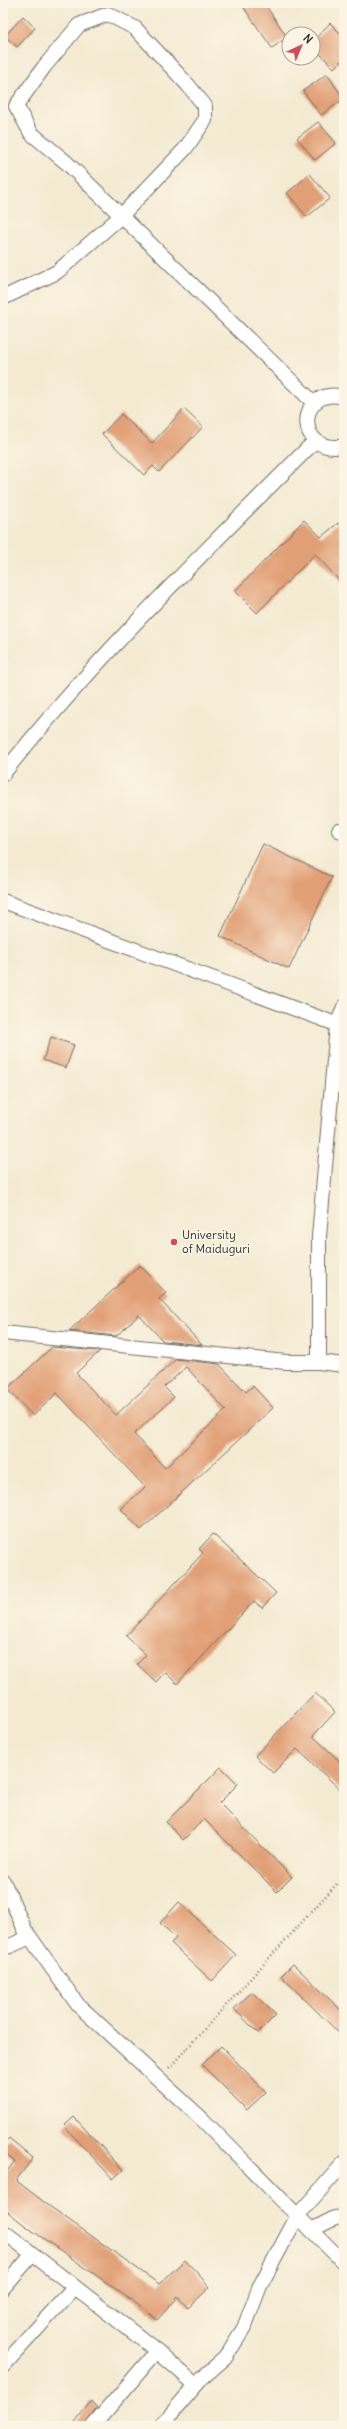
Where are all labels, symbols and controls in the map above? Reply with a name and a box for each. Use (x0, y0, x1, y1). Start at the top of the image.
north arrow (281, 26, 321, 66)
text: N (300, 31, 316, 46)
place label: University of Maiduguri (182, 1227, 250, 1256)
marker: University of Maiduguri (169, 1237, 179, 1247)

